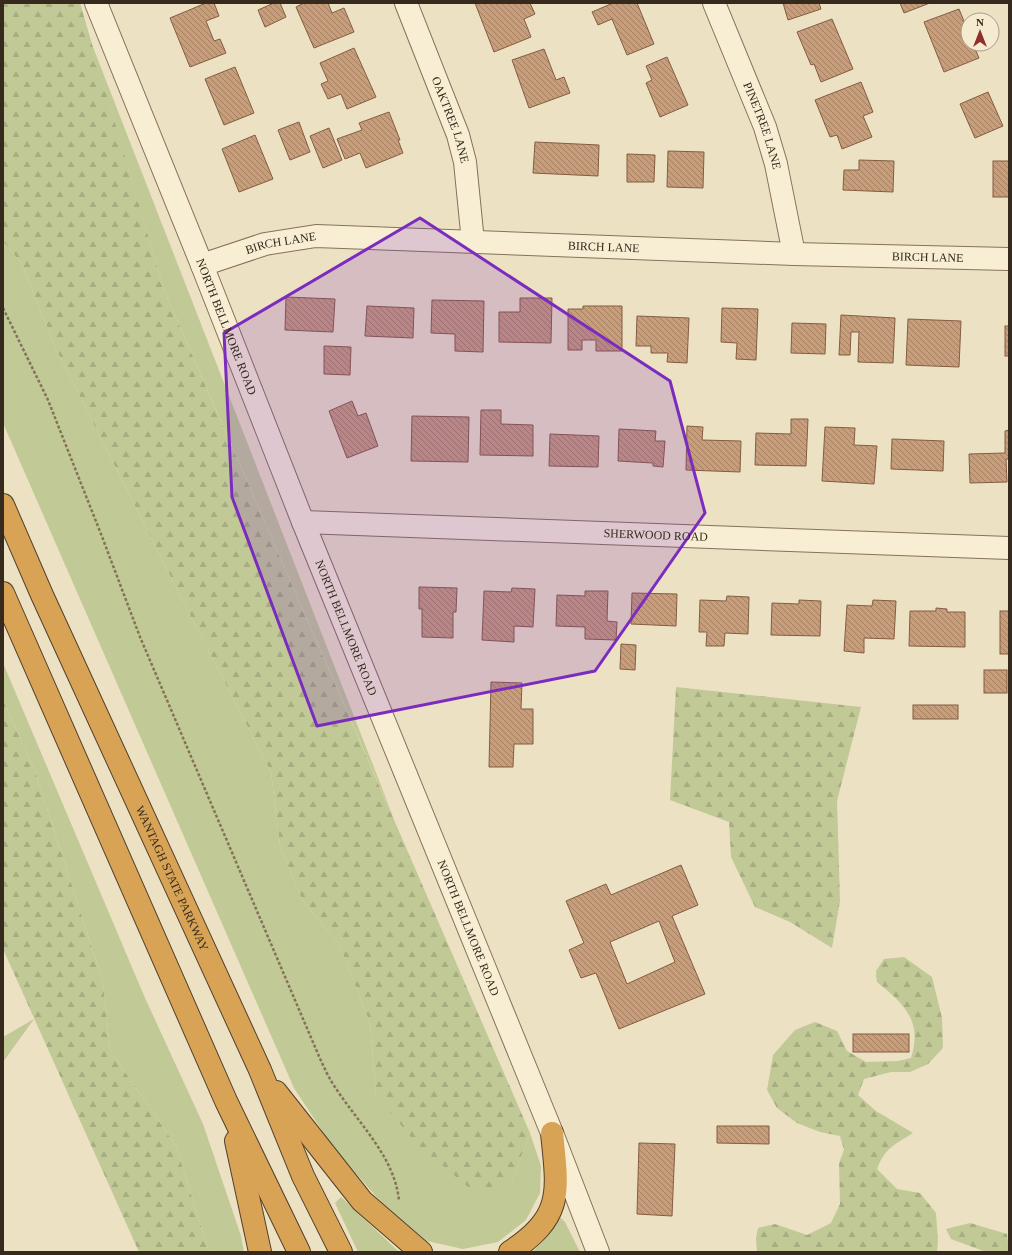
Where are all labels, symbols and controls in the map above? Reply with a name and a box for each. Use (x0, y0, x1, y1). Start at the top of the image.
north arrow (960, 12, 1000, 52)
text: N (976, 16, 984, 28)
street label: OAKTREE LANE (429, 74, 472, 165)
street label: PINETREE LANE (740, 80, 784, 170)
street label: BIRCH LANE (244, 229, 317, 257)
street label: BIRCH LANE (568, 238, 640, 255)
street label: BIRCH LANE (892, 249, 964, 265)
street label: NORTH BELLMORE ROAD (193, 256, 260, 397)
street label: SHERWOOD ROAD (603, 526, 709, 544)
street label: NORTH BELLMORE ROAD (312, 558, 380, 698)
street label: WANTAGH STATE PARKWAY (133, 804, 212, 954)
street label: NORTH BELLMORE ROAD (434, 858, 502, 998)

